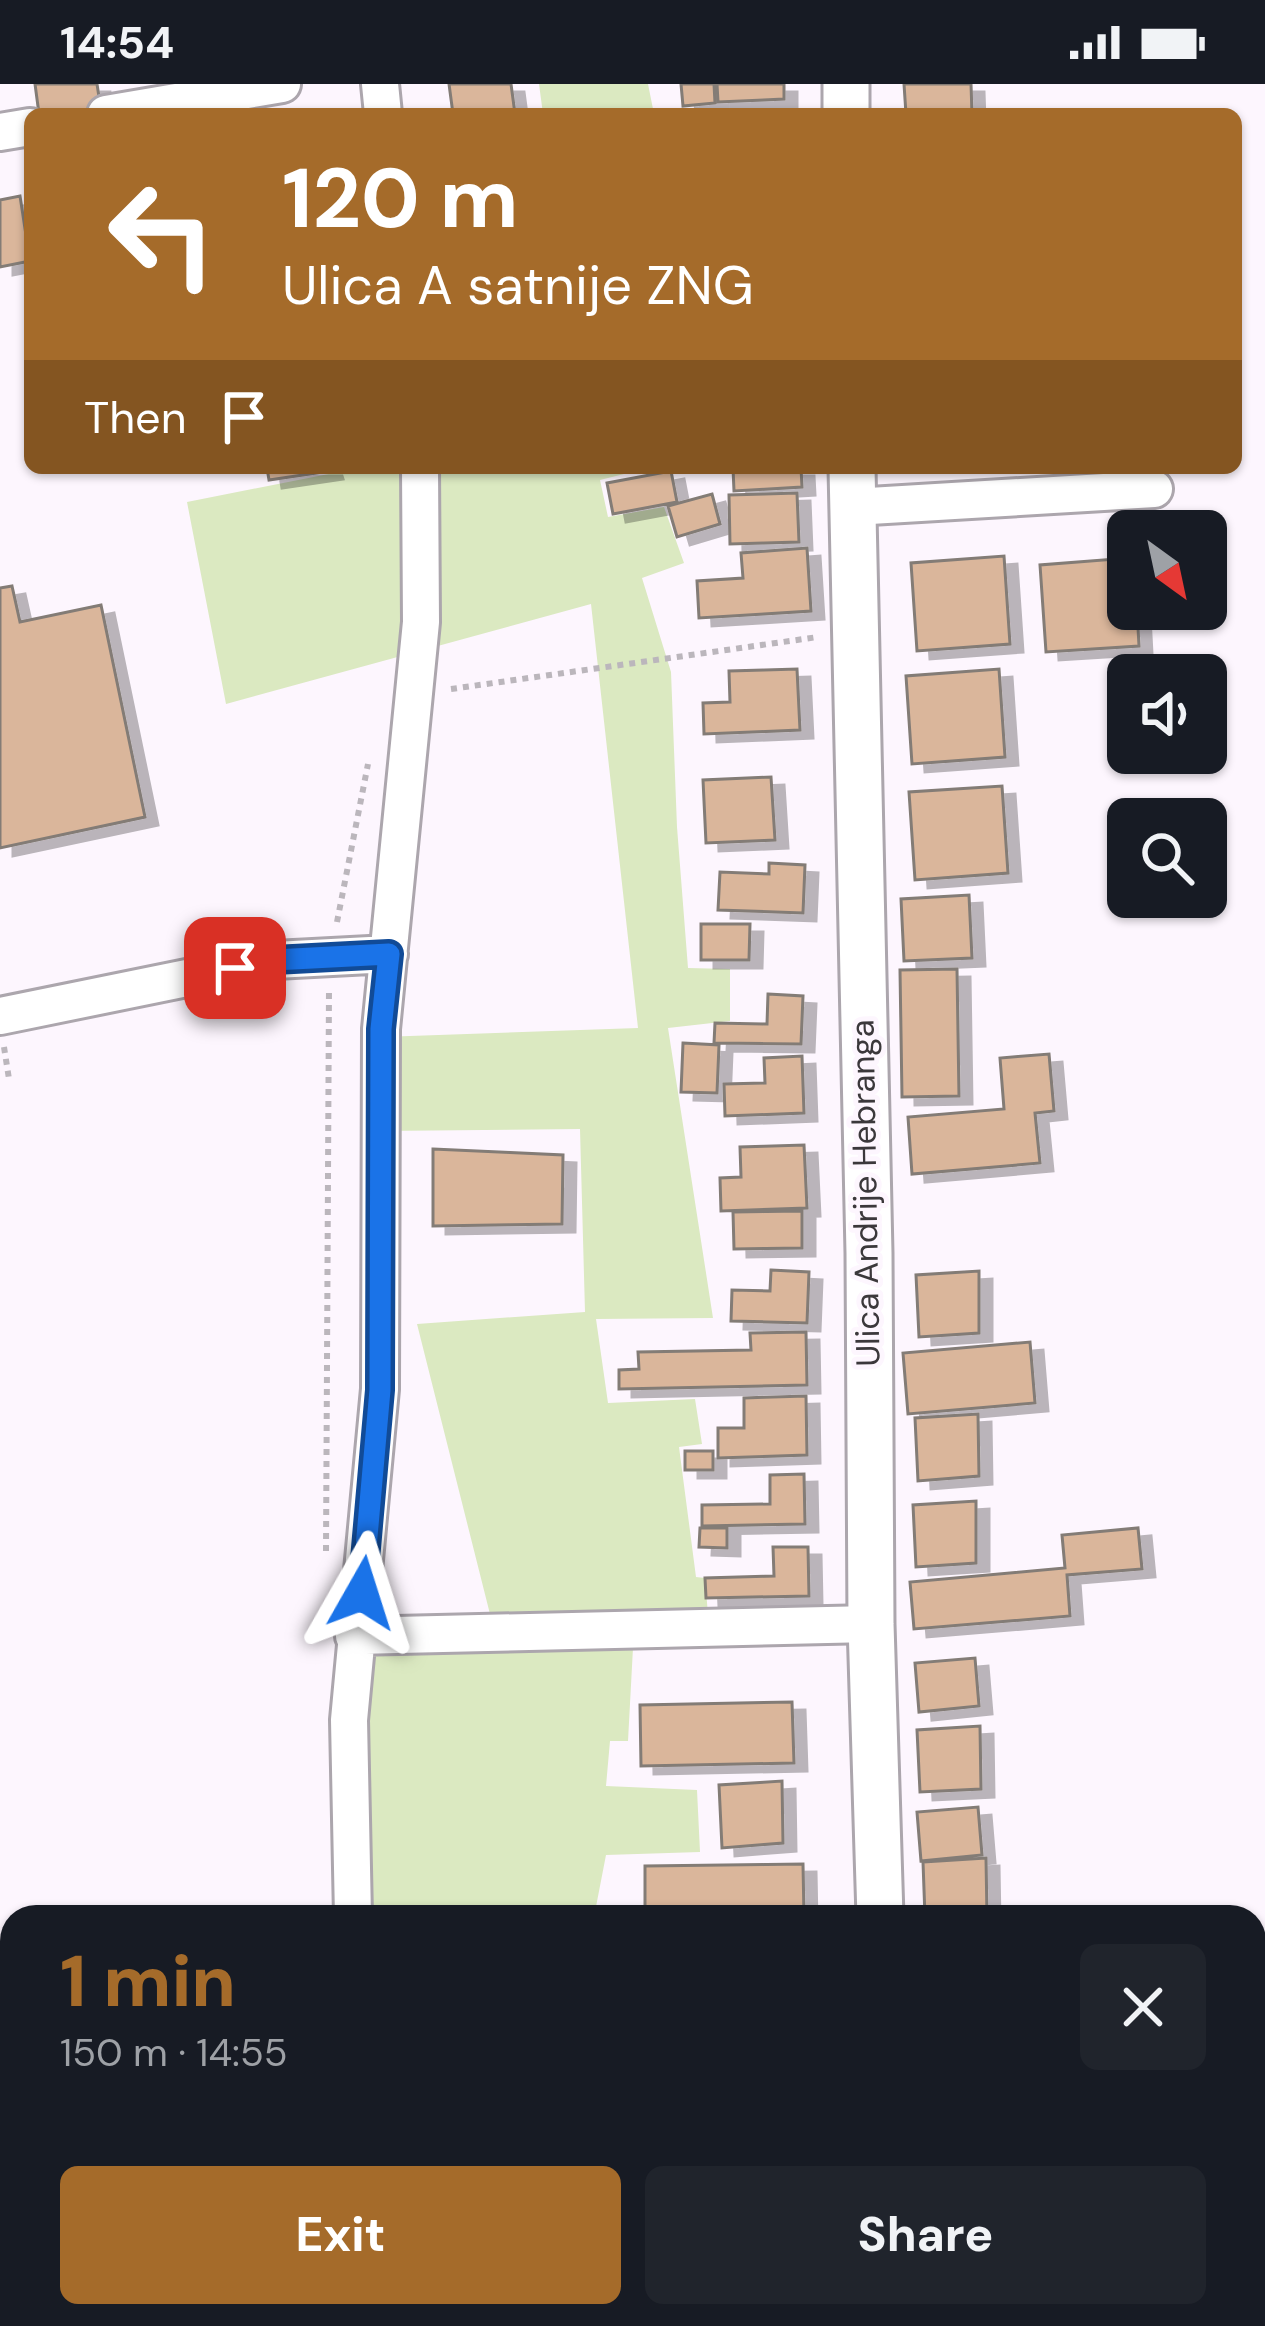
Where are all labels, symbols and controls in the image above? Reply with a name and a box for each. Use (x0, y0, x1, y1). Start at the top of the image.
text: 14:54 (60, 13, 174, 72)
text: 120 m (282, 144, 519, 253)
icon: left (84, 156, 240, 312)
text: Ulica A satnije ZNG (282, 250, 754, 321)
icon: arrive (211, 384, 277, 450)
text: Then (84, 388, 187, 447)
north arrow (1107, 510, 1227, 630)
map controls (1107, 510, 1227, 918)
button: sound (1107, 654, 1227, 774)
button: search (1107, 798, 1227, 918)
pin (184, 917, 286, 1019)
icon: arrive (202, 935, 268, 1001)
street label: Ulica Andrije Hebranga (840, 1019, 890, 1367)
position arrow (299, 1530, 425, 1656)
text: 1 min (60, 1935, 236, 2028)
button: close (1080, 1944, 1206, 2070)
text: 150 m · 14:55 (60, 2027, 288, 2078)
button: Exit (60, 2166, 621, 2304)
button: Share (645, 2166, 1206, 2304)

